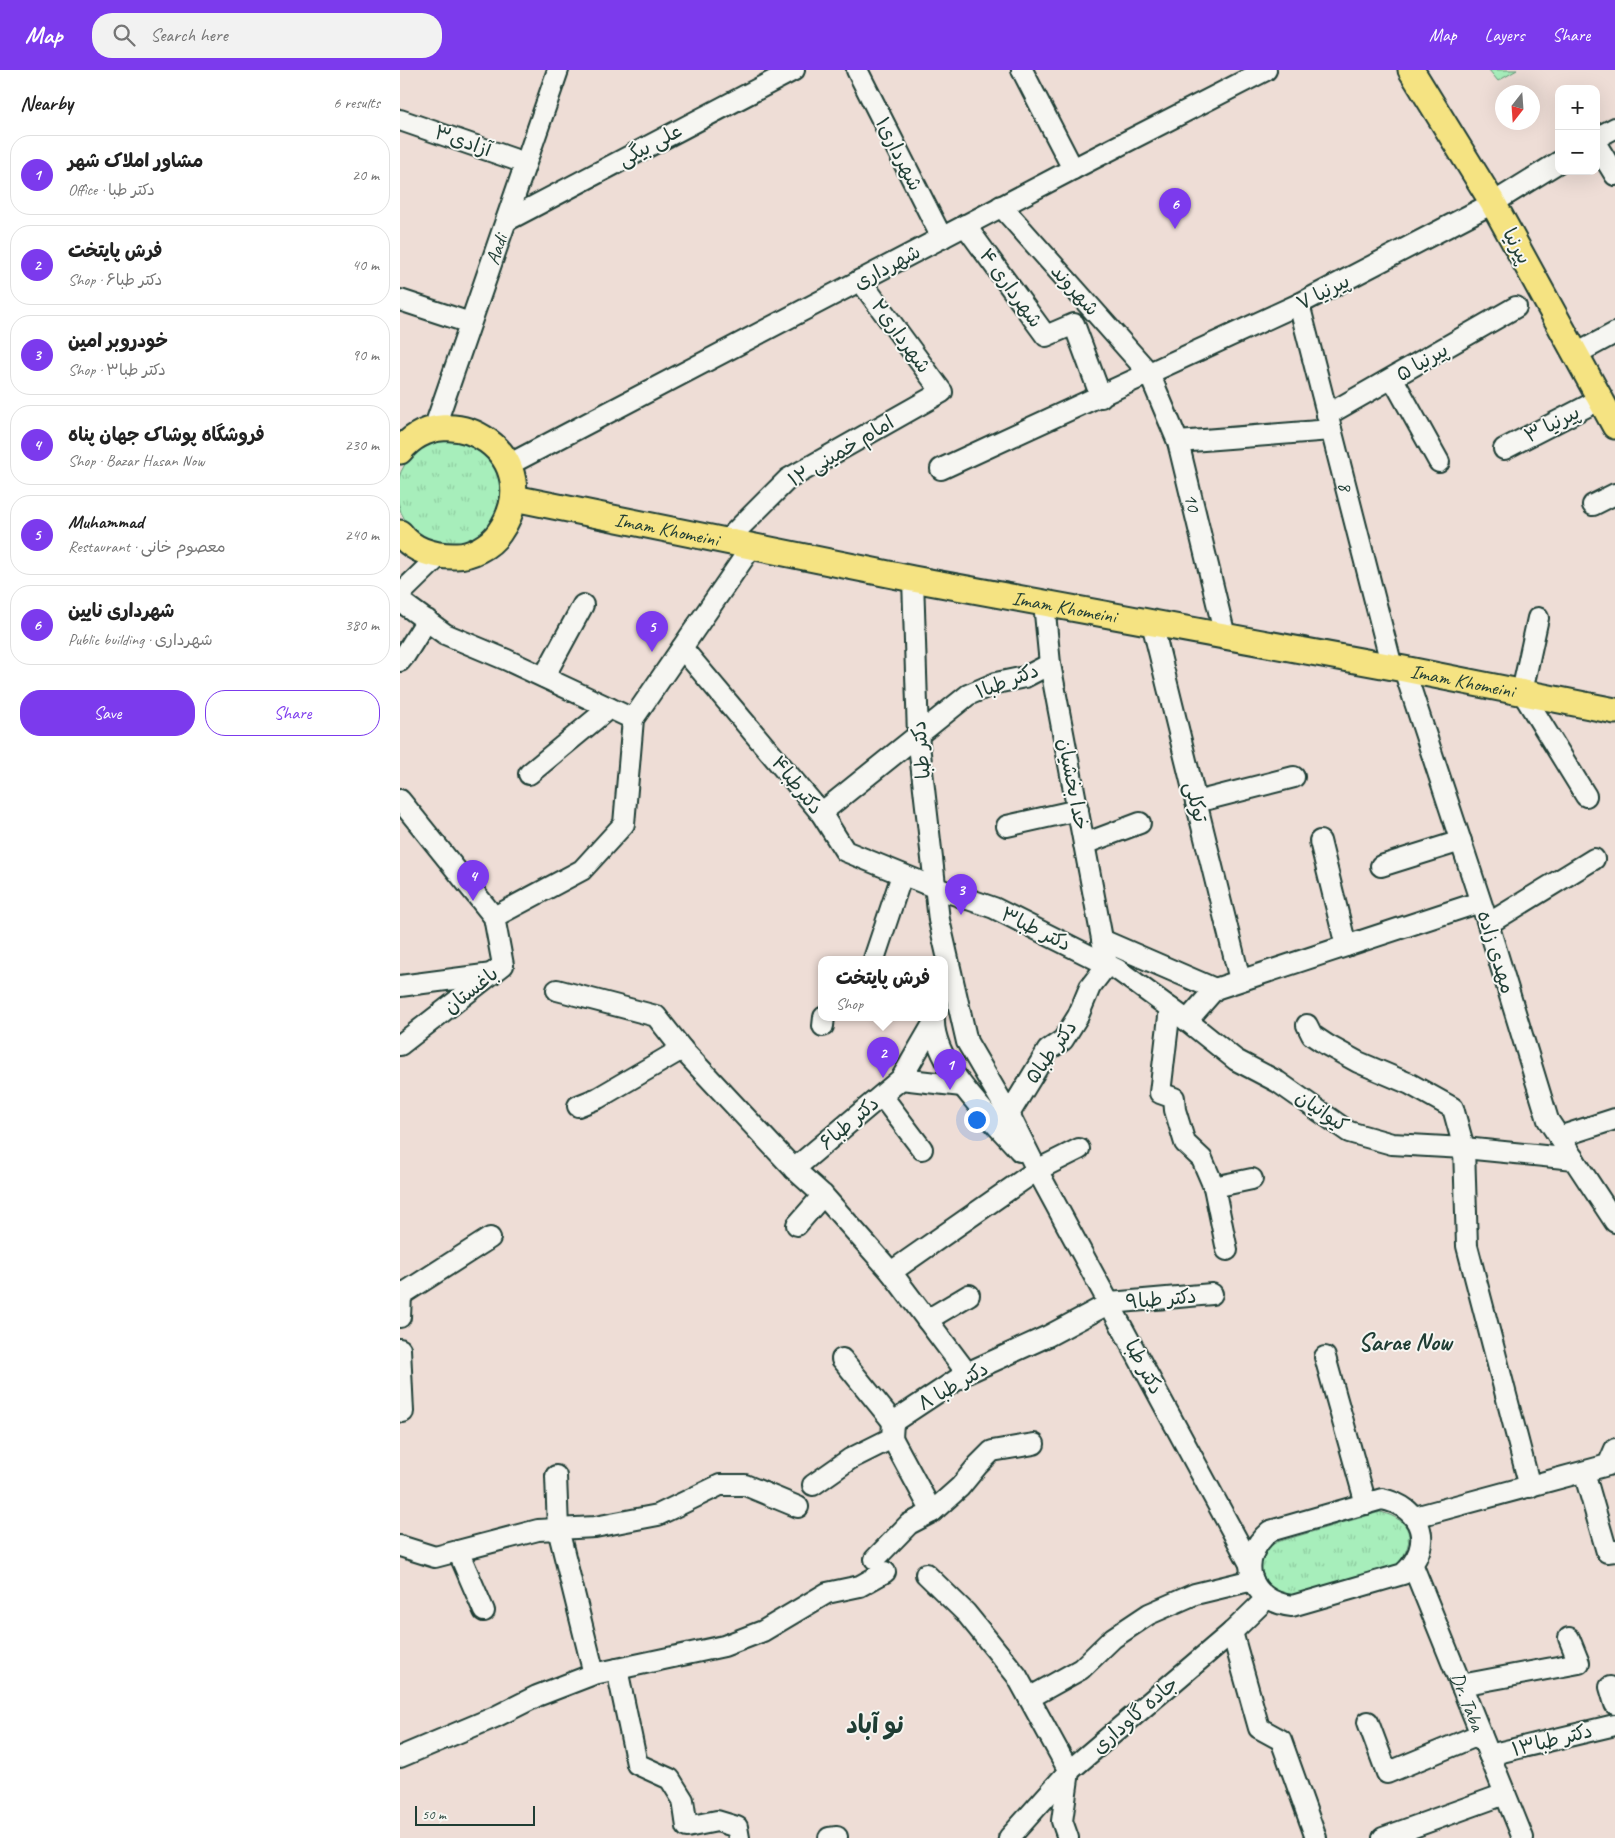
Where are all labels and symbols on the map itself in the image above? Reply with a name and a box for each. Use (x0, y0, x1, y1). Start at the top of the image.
north arrow (1495, 85, 1540, 130)
street label: شهرداری۱ (870, 113, 928, 195)
street label: علی بیگی (614, 118, 686, 172)
street label: آزادی۳ (431, 120, 496, 163)
pin: 6 (1159, 188, 1191, 229)
street label: پیرنیا (1497, 224, 1537, 268)
street label: Aadi (479, 229, 514, 268)
street label: شهرداری (849, 239, 925, 295)
street label: شهرداری ۴ (974, 243, 1048, 333)
street label: شهروند (1045, 259, 1105, 321)
street label: پیرنیا ۷ (1292, 268, 1354, 316)
street label: شهرداری۲ (866, 294, 936, 378)
street label: پیرنیا ۵ (1391, 337, 1453, 387)
street label: پیرنیا ۳ (1520, 400, 1584, 448)
street label: امام خمینی ۱۲ (783, 410, 900, 494)
street label: 8 (1332, 479, 1359, 496)
street label: 10 (1178, 491, 1207, 516)
street label: Imam Khomeini (613, 506, 723, 552)
street label: Imam Khomeini (1010, 585, 1121, 629)
pin: 5 (636, 611, 668, 652)
street label: دکتر طبا۱ (972, 658, 1042, 704)
street label: Imam Khomeini (1408, 658, 1519, 704)
street label: دکتر طبا (906, 720, 936, 780)
street label: خدا بخشیان (1052, 736, 1094, 832)
street label: دکترطبا۴ (766, 751, 828, 819)
street label: توکلی (1179, 779, 1213, 825)
pin: 4 (457, 860, 489, 901)
pin: 3 (945, 874, 977, 915)
street label: دکتر طبا۳ (997, 901, 1075, 957)
street label: مهدی زاده (1472, 907, 1520, 997)
street label: باغستان (439, 961, 503, 1019)
street label: دکتر طبا۵ (1020, 1015, 1082, 1089)
pin: 2 (867, 1037, 899, 1078)
pin: 1 (934, 1049, 966, 1090)
street label: کیوانیان (1291, 1084, 1353, 1138)
street label: دکتر طبا۶ (814, 1091, 884, 1155)
your location (964, 1107, 990, 1133)
street label: دکتر طبا۹ (1125, 1283, 1197, 1315)
district label: Sarae Now (1358, 1326, 1454, 1358)
street label: دکتر طبا (1119, 1335, 1169, 1399)
street label: دکتر طبا ۸ (913, 1356, 993, 1416)
street label: Dr. Taba (1445, 1669, 1491, 1736)
street label: جاده گاوداری (1087, 1671, 1183, 1759)
district label: نو آباد (846, 1709, 904, 1741)
street label: دکتر طبا۱۳ (1509, 1718, 1595, 1762)
scale bar (415, 1803, 535, 1826)

